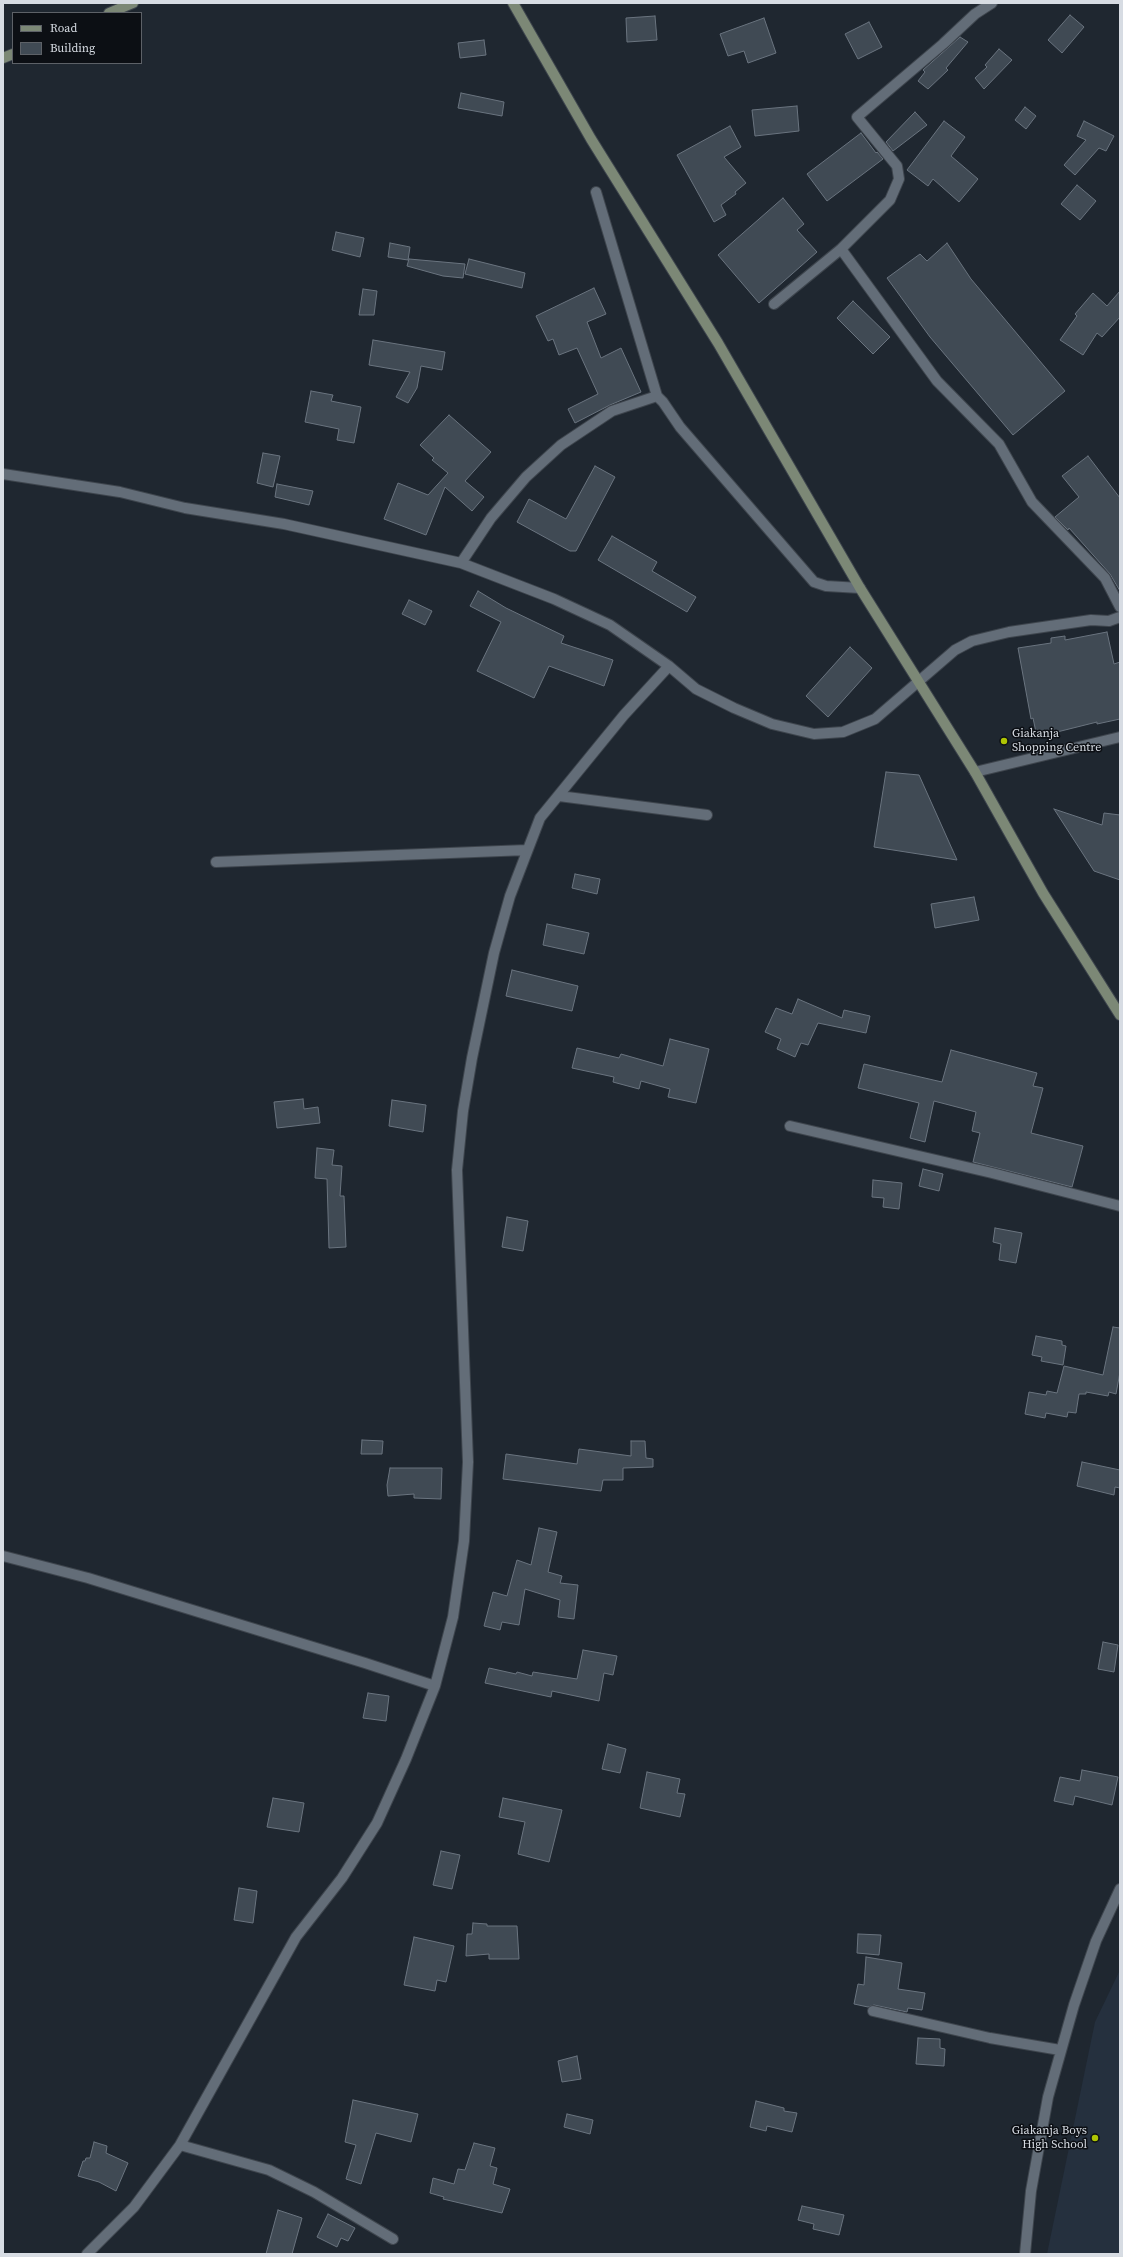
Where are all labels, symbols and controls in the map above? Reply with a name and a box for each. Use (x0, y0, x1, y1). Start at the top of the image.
legend (12, 12, 142, 64)
text: Road (50, 20, 77, 36)
text: Building (50, 40, 95, 56)
place label: Giakanja Shopping Centre (1012, 727, 1101, 755)
marker: Giakanja Shopping Centre (999, 736, 1009, 746)
place label: Giakanja Boys High School (1012, 2124, 1087, 2152)
marker: Giakanja Boys High School (1090, 2133, 1100, 2143)

